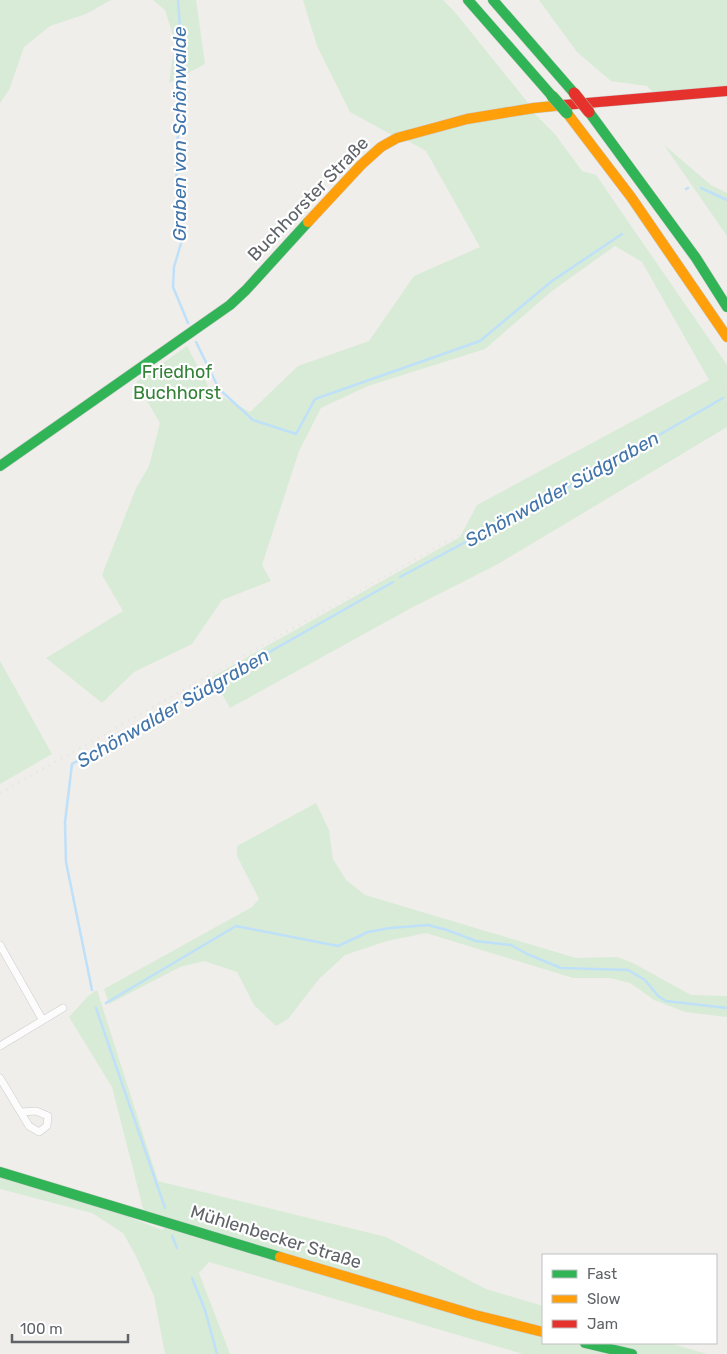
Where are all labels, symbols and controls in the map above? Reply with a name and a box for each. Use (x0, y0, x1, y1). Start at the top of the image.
water label: Graben von Schönwalde (168, 26, 191, 242)
street label: Buchhorster Straße (243, 132, 373, 266)
park label: Friedhof Buchhorst (133, 361, 221, 404)
water label: Schönwalder Südgraben (461, 426, 663, 552)
water label: Schönwalder Südgraben (73, 644, 273, 772)
street label: Mühlenbecker Straße (188, 1201, 364, 1273)
legend (542, 1254, 717, 1344)
text: Fast (587, 1265, 617, 1283)
text: Slow (587, 1290, 620, 1308)
scale bar (12, 1312, 129, 1344)
text: Jam (587, 1315, 618, 1333)
text: 100 m (20, 1320, 62, 1338)

